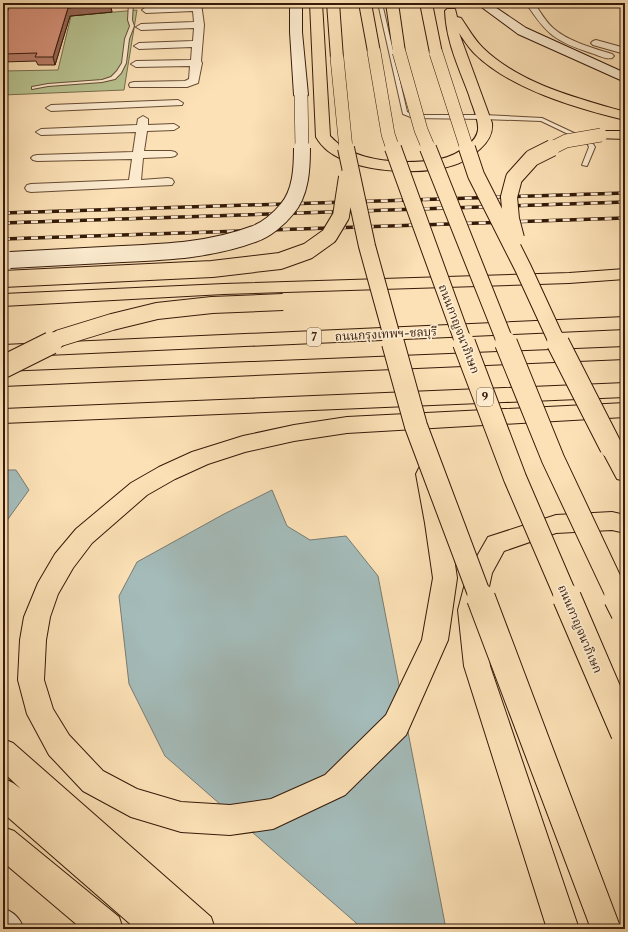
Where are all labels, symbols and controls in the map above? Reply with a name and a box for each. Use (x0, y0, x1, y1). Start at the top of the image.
street label: ถนนกาญจนาภิเษก (436, 282, 483, 376)
street label: ถนนกรุงเทพฯ-ชลบุรี (334, 323, 438, 345)
road number: 7 (307, 328, 321, 346)
road number: 9 (477, 388, 493, 406)
street label: ถนนกาญจนาภิเษก (555, 582, 606, 675)

